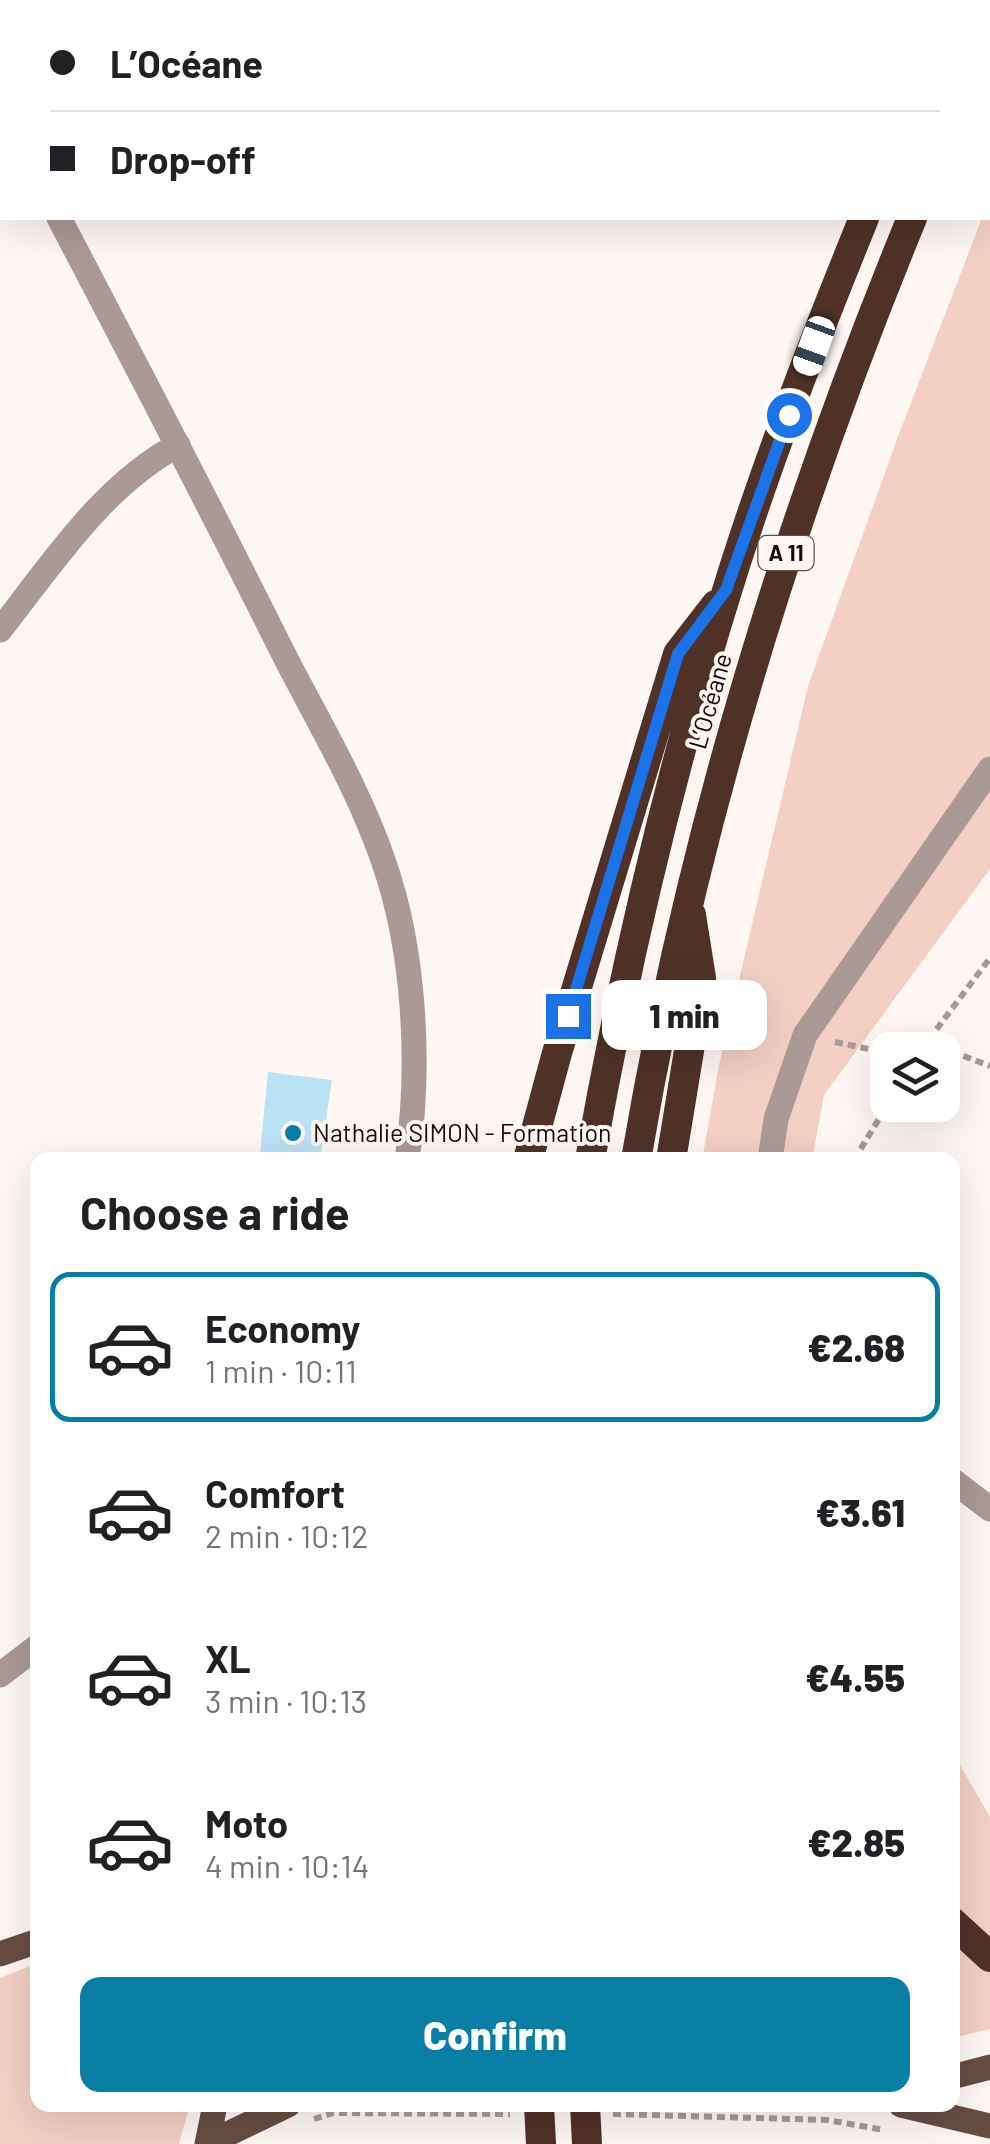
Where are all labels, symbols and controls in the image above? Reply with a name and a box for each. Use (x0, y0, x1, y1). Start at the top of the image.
text: L’Océane (110, 40, 263, 86)
text: Drop-off (110, 136, 256, 182)
car (790, 313, 838, 379)
route start (767, 393, 812, 438)
road number: A 11 (758, 536, 814, 570)
street label: L’Océane (681, 649, 737, 752)
callout: 1 min (603, 981, 768, 1051)
route end (546, 994, 591, 1039)
text: 1 min (649, 996, 720, 1034)
map controls (870, 1032, 960, 1122)
button: layers (870, 1032, 960, 1122)
place label: Nathalie SIMON - Formation (313, 1117, 611, 1147)
marker: Nathalie SIMON - Formation (282, 1122, 304, 1144)
text: Choose a ride (80, 1185, 350, 1239)
icon: car (85, 1302, 175, 1392)
text: Economy (205, 1305, 360, 1351)
text: €2.68 (808, 1324, 905, 1370)
text: 1 min · 10:11 (205, 1351, 357, 1389)
icon: car (85, 1467, 175, 1557)
text: Comfort (205, 1470, 345, 1516)
text: €3.61 (816, 1489, 905, 1535)
text: 2 min · 10:12 (205, 1516, 368, 1554)
icon: car (85, 1632, 175, 1722)
text: XL (205, 1635, 251, 1681)
text: €4.55 (805, 1654, 905, 1700)
text: 3 min · 10:13 (205, 1681, 367, 1719)
icon: car (85, 1797, 175, 1887)
text: Moto (205, 1800, 288, 1846)
text: €2.85 (808, 1819, 905, 1865)
text: 4 min · 10:14 (205, 1846, 369, 1884)
button: Confirm (80, 1977, 910, 2092)

